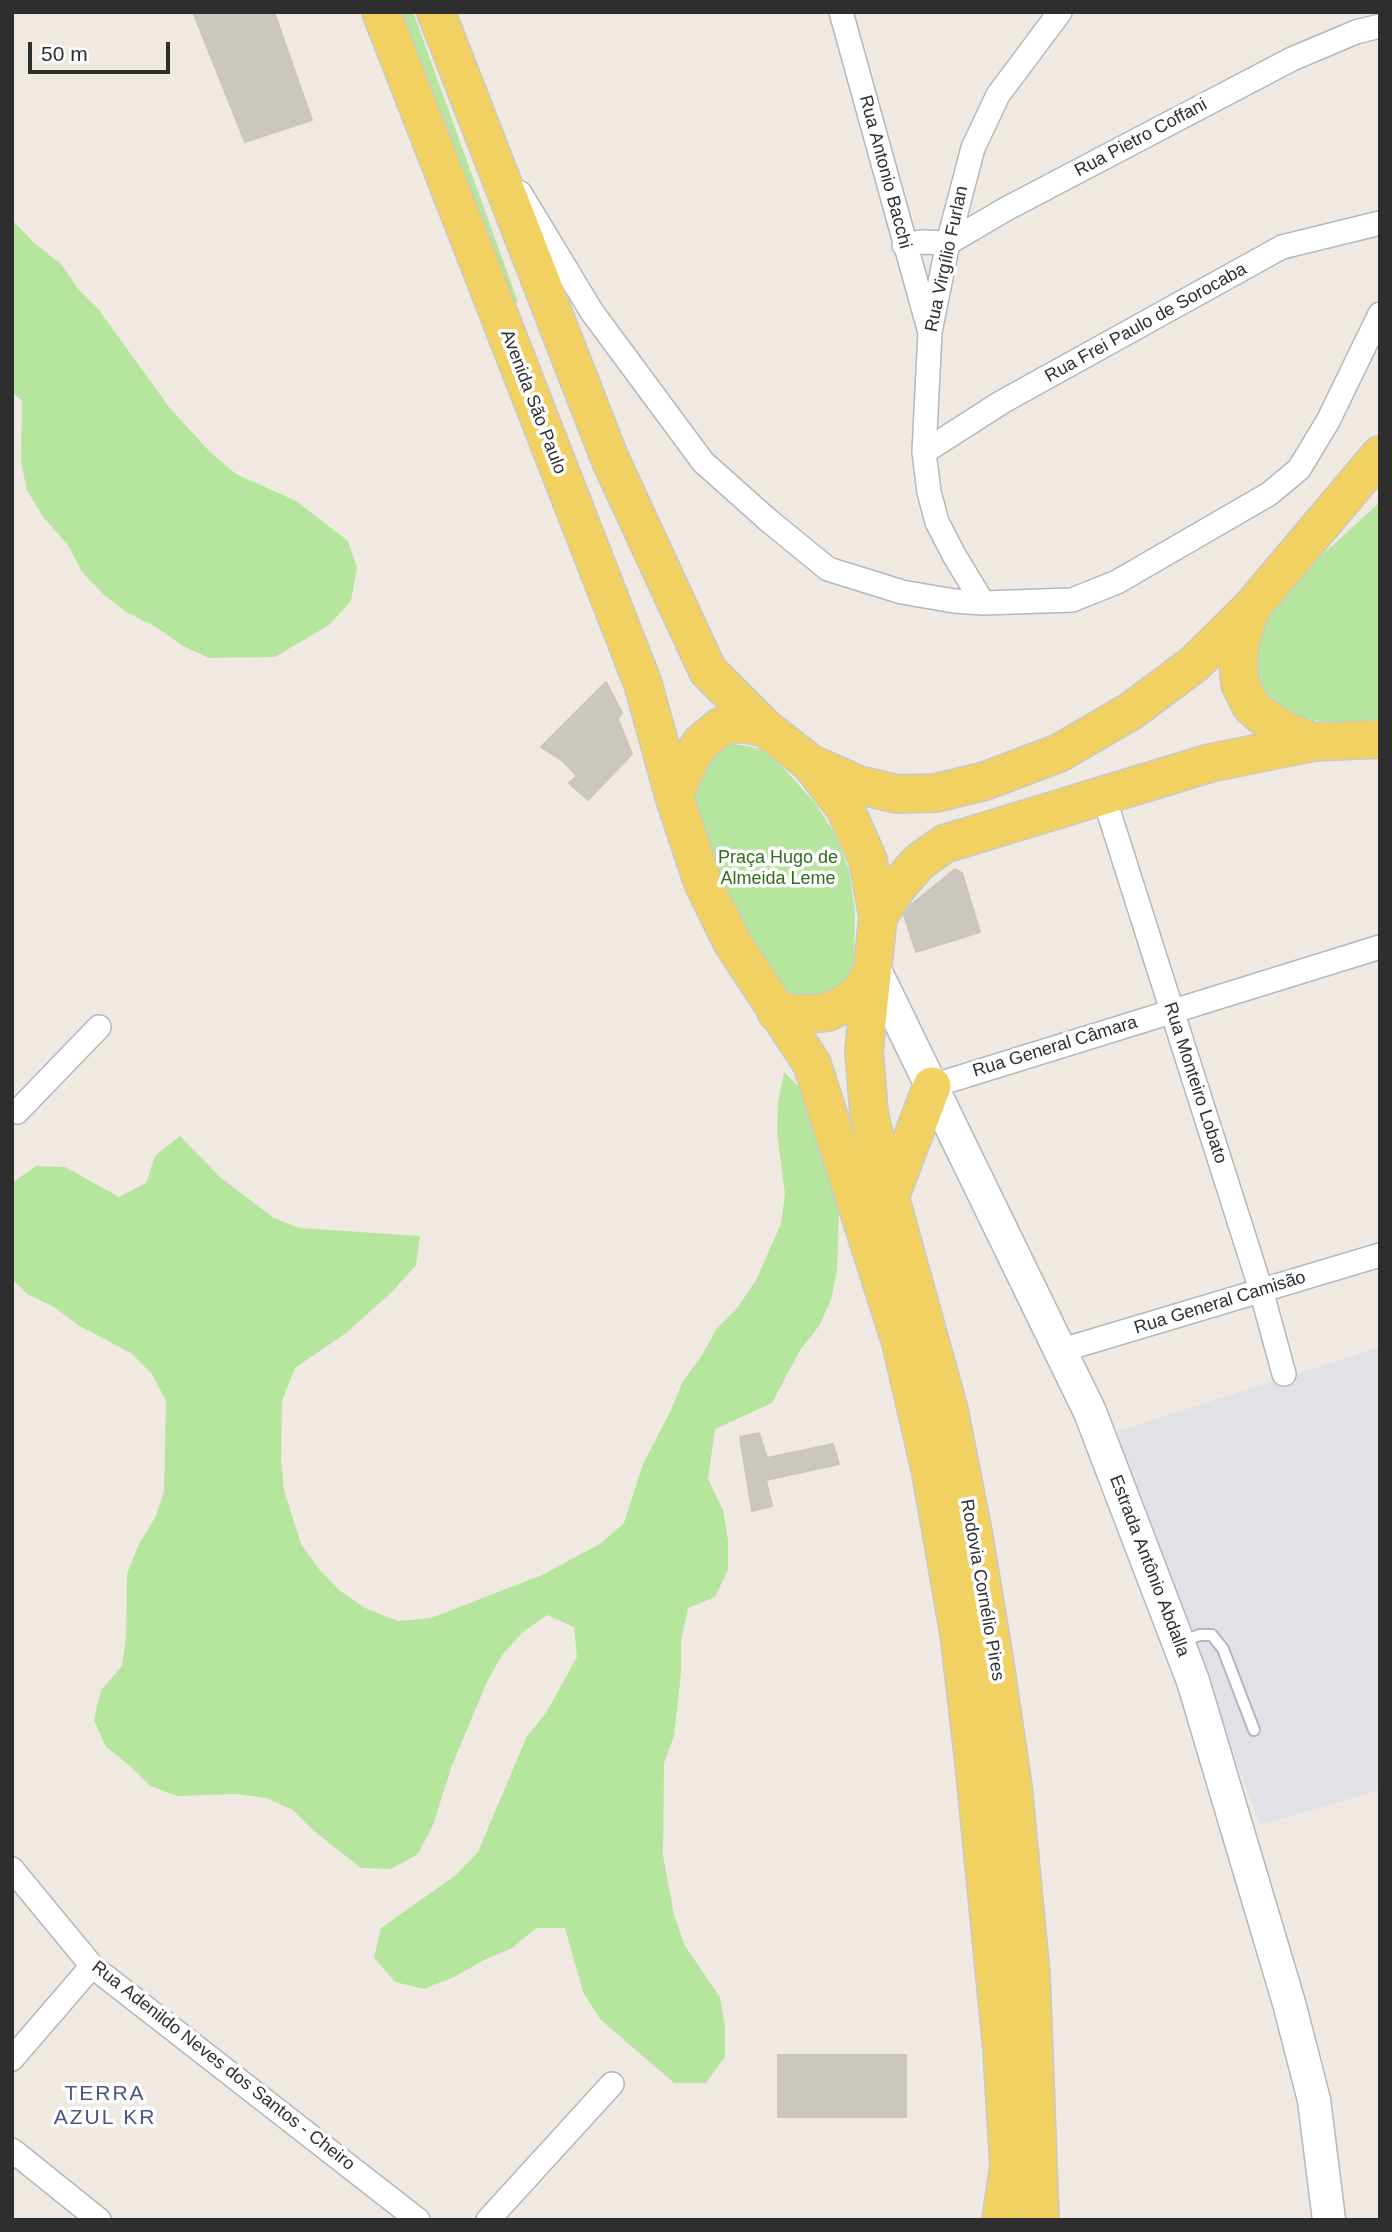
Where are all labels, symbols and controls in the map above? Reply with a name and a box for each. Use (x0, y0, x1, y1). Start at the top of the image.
scale bar (32, 28, 173, 72)
text: 50 m (41, 42, 88, 65)
street label: Rua Antonio Bacchi (854, 93, 916, 251)
street label: Rua Pietro Coffani (1071, 94, 1211, 182)
street label: Rua Virgílio Furlan (921, 184, 973, 334)
street label: Rua Frei Paulo de Sorocaba (1041, 258, 1251, 388)
street label: Avenida São Paulo (496, 327, 570, 477)
park label: Praça Hugo de Almeida Leme (718, 847, 838, 890)
street label: Rua Monteiro Lobato (1159, 1000, 1231, 1166)
street label: Rua General Câmara (970, 1012, 1140, 1082)
street label: Rua General Camisão (1132, 1267, 1308, 1339)
street label: Estrada Antônio Abdalla (1104, 1472, 1194, 1660)
street label: Rodovia Cornélio Pires (955, 1497, 1009, 1683)
street label: Rua Adenildo Neves dos Santos - Cheiro (87, 1956, 359, 2176)
district label: TERRA AZUL KR (55, 2081, 155, 2131)

